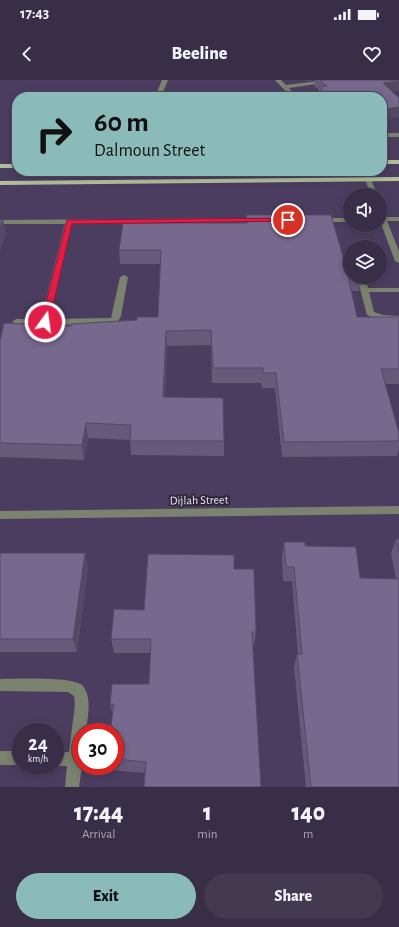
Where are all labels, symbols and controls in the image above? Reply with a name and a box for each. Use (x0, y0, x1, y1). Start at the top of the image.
text: 17:43 (20, 6, 49, 21)
icon: back (16, 43, 38, 65)
icon: heart (361, 43, 383, 65)
text: Beeline (172, 45, 227, 63)
icon: right (28, 108, 80, 160)
text: 60 m (94, 109, 149, 137)
text: Dalmoun Street (94, 142, 205, 160)
map controls (343, 188, 387, 284)
button: sound (343, 188, 387, 232)
pin (271, 203, 305, 237)
icon: arrive (277, 209, 299, 231)
button: layers (343, 240, 387, 284)
position arrow (24, 301, 66, 343)
street label: Dijlah Street (169, 493, 229, 508)
speed limit sign: 30 (72, 723, 124, 775)
text: 24 (28, 734, 48, 754)
text: km/h (28, 754, 48, 764)
text: 17:44 (74, 801, 123, 825)
text: 1 (203, 801, 212, 825)
text: 140 (291, 801, 325, 825)
text: Arrival (82, 828, 115, 841)
text: min (197, 828, 218, 841)
text: m (303, 828, 313, 841)
button: Exit (16, 873, 196, 919)
button: Share (204, 873, 383, 919)

